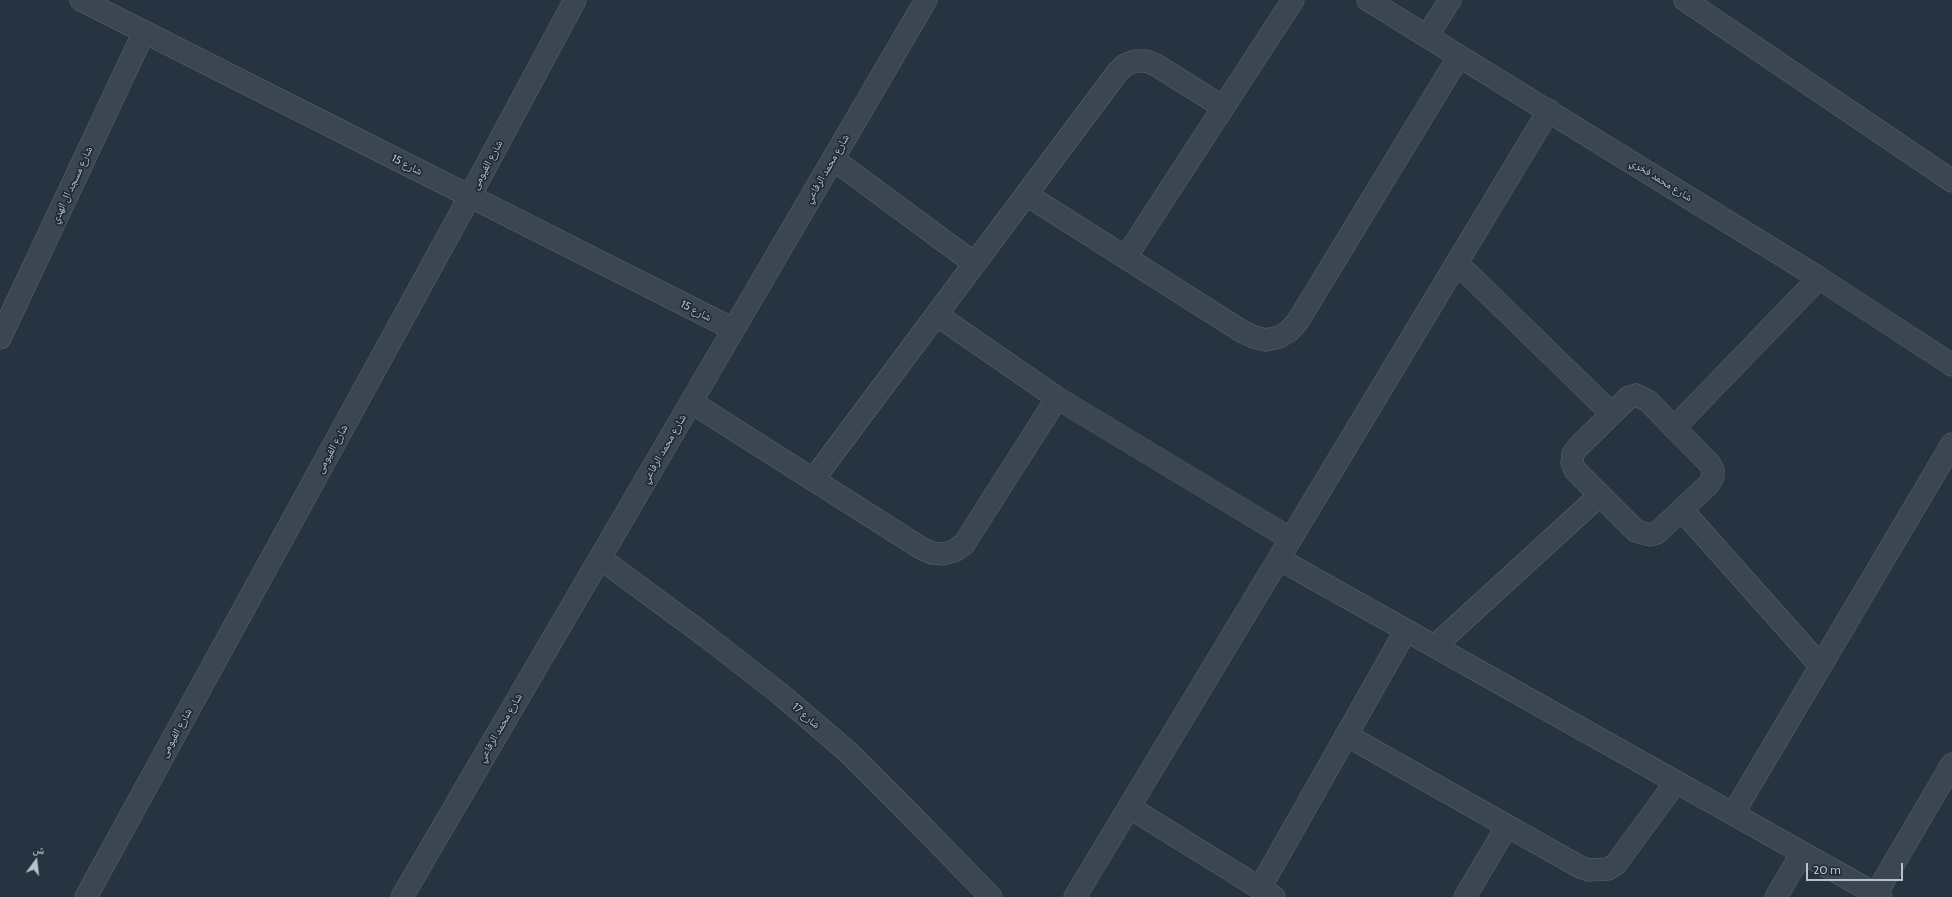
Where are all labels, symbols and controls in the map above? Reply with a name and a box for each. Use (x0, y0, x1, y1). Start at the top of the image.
street label: شارع محمد الرفاعي (802, 132, 852, 206)
street label: شارع الفيومى (468, 138, 506, 192)
street label: شارع مسجد ال الهدي (48, 144, 96, 226)
street label: شارع 15 (389, 152, 425, 178)
street label: شارع محمد فخري (1627, 156, 1695, 204)
street label: شارع 15 (678, 298, 714, 324)
street label: شارع محمد الرفاعي (639, 412, 689, 486)
street label: شارع الفيومى (313, 422, 351, 476)
street label: شارع محمد الرفاعي (475, 691, 525, 765)
street label: شارع 17 (789, 700, 823, 732)
street label: شارع الفيومى (157, 706, 195, 760)
north arrow (16, 841, 56, 881)
text: ش (32, 841, 47, 858)
scale bar (1808, 855, 1905, 881)
text: 20 m (1813, 862, 1841, 877)

